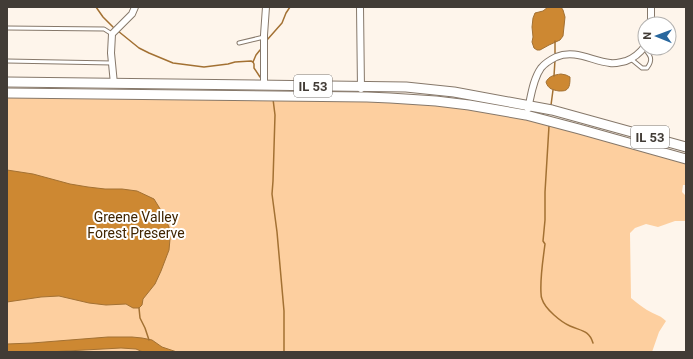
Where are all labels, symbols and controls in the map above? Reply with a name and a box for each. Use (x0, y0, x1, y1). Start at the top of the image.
north arrow (637, 16, 677, 56)
text: N (641, 32, 654, 40)
road number: IL 53 (294, 75, 332, 97)
road number: IL 53 (631, 126, 669, 148)
park label: Greene Valley Forest Preserve (87, 209, 185, 241)

